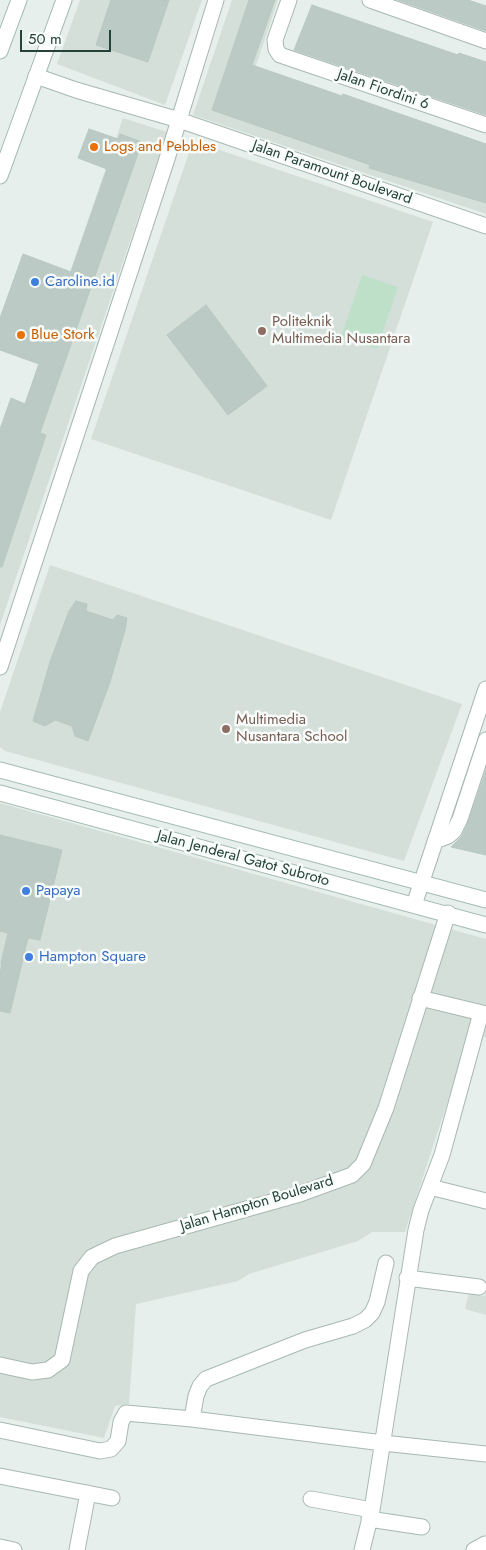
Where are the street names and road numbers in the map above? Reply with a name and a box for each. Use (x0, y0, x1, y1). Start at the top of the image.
street label: Jalan Fiordini 6 (335, 66, 431, 114)
street label: Jalan Paramount Boulevard (250, 137, 414, 209)
street label: Jalan Jenderal Gatot Subroto (155, 827, 331, 891)
street label: Jalan Hampton Boulevard (178, 1172, 336, 1236)

